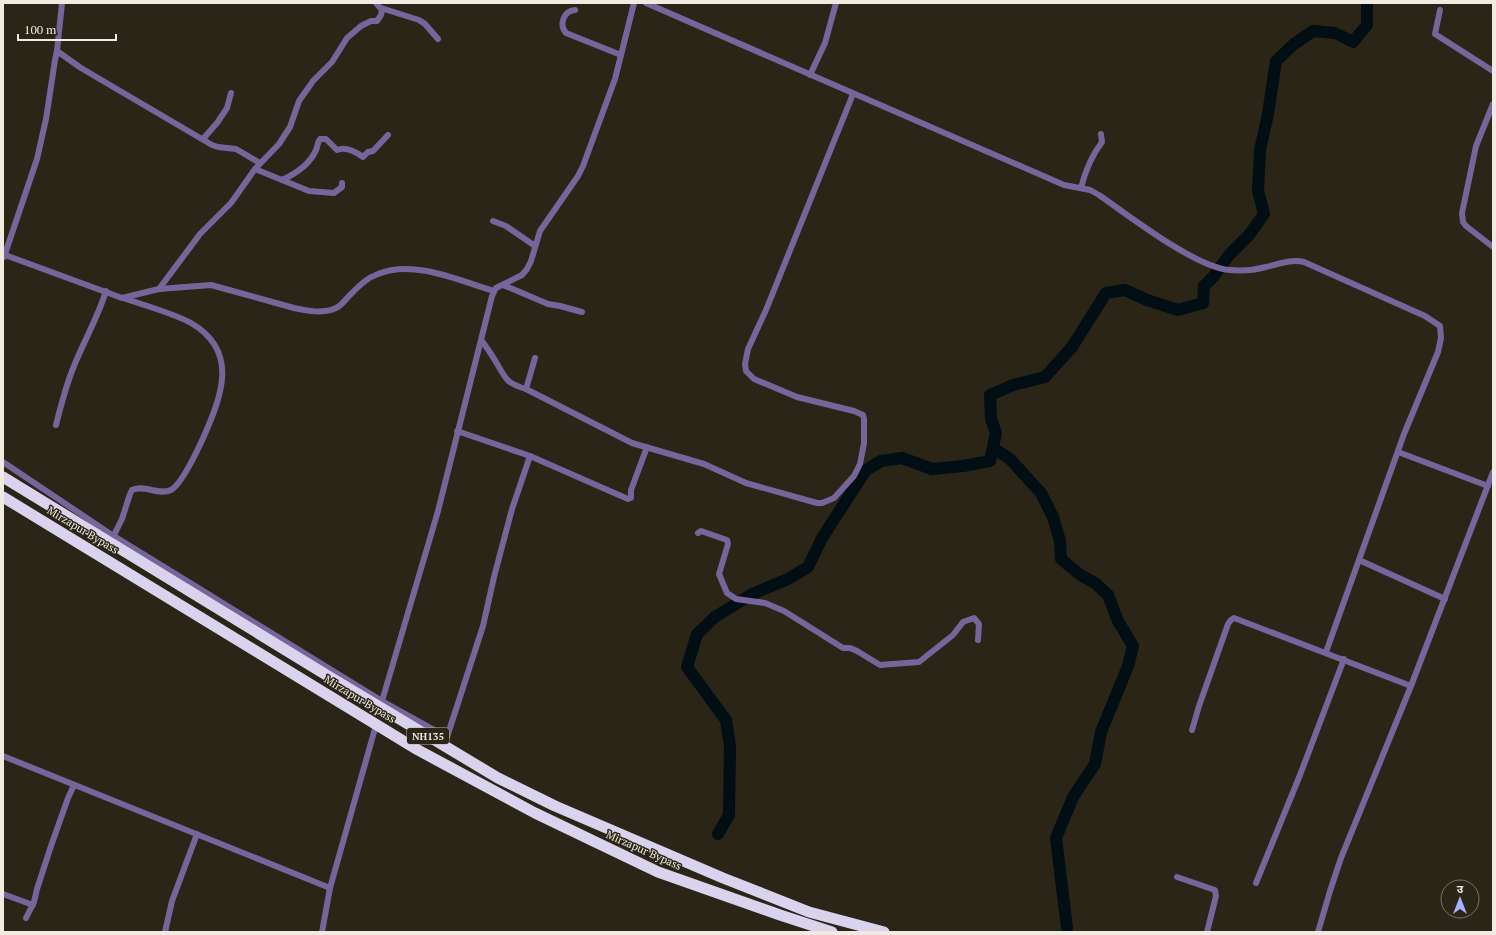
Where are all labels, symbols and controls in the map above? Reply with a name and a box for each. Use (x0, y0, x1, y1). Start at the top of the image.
scale bar (18, 16, 116, 42)
text: 100 m (24, 22, 57, 37)
street label: Mirzapur Bypass (45, 503, 122, 557)
street label: Mirzapur Bypass (322, 672, 399, 726)
road number: NH135 (407, 728, 449, 744)
street label: Mirzapur Bypass (604, 827, 684, 873)
north arrow (1440, 879, 1480, 919)
text: उ (1457, 882, 1464, 896)

